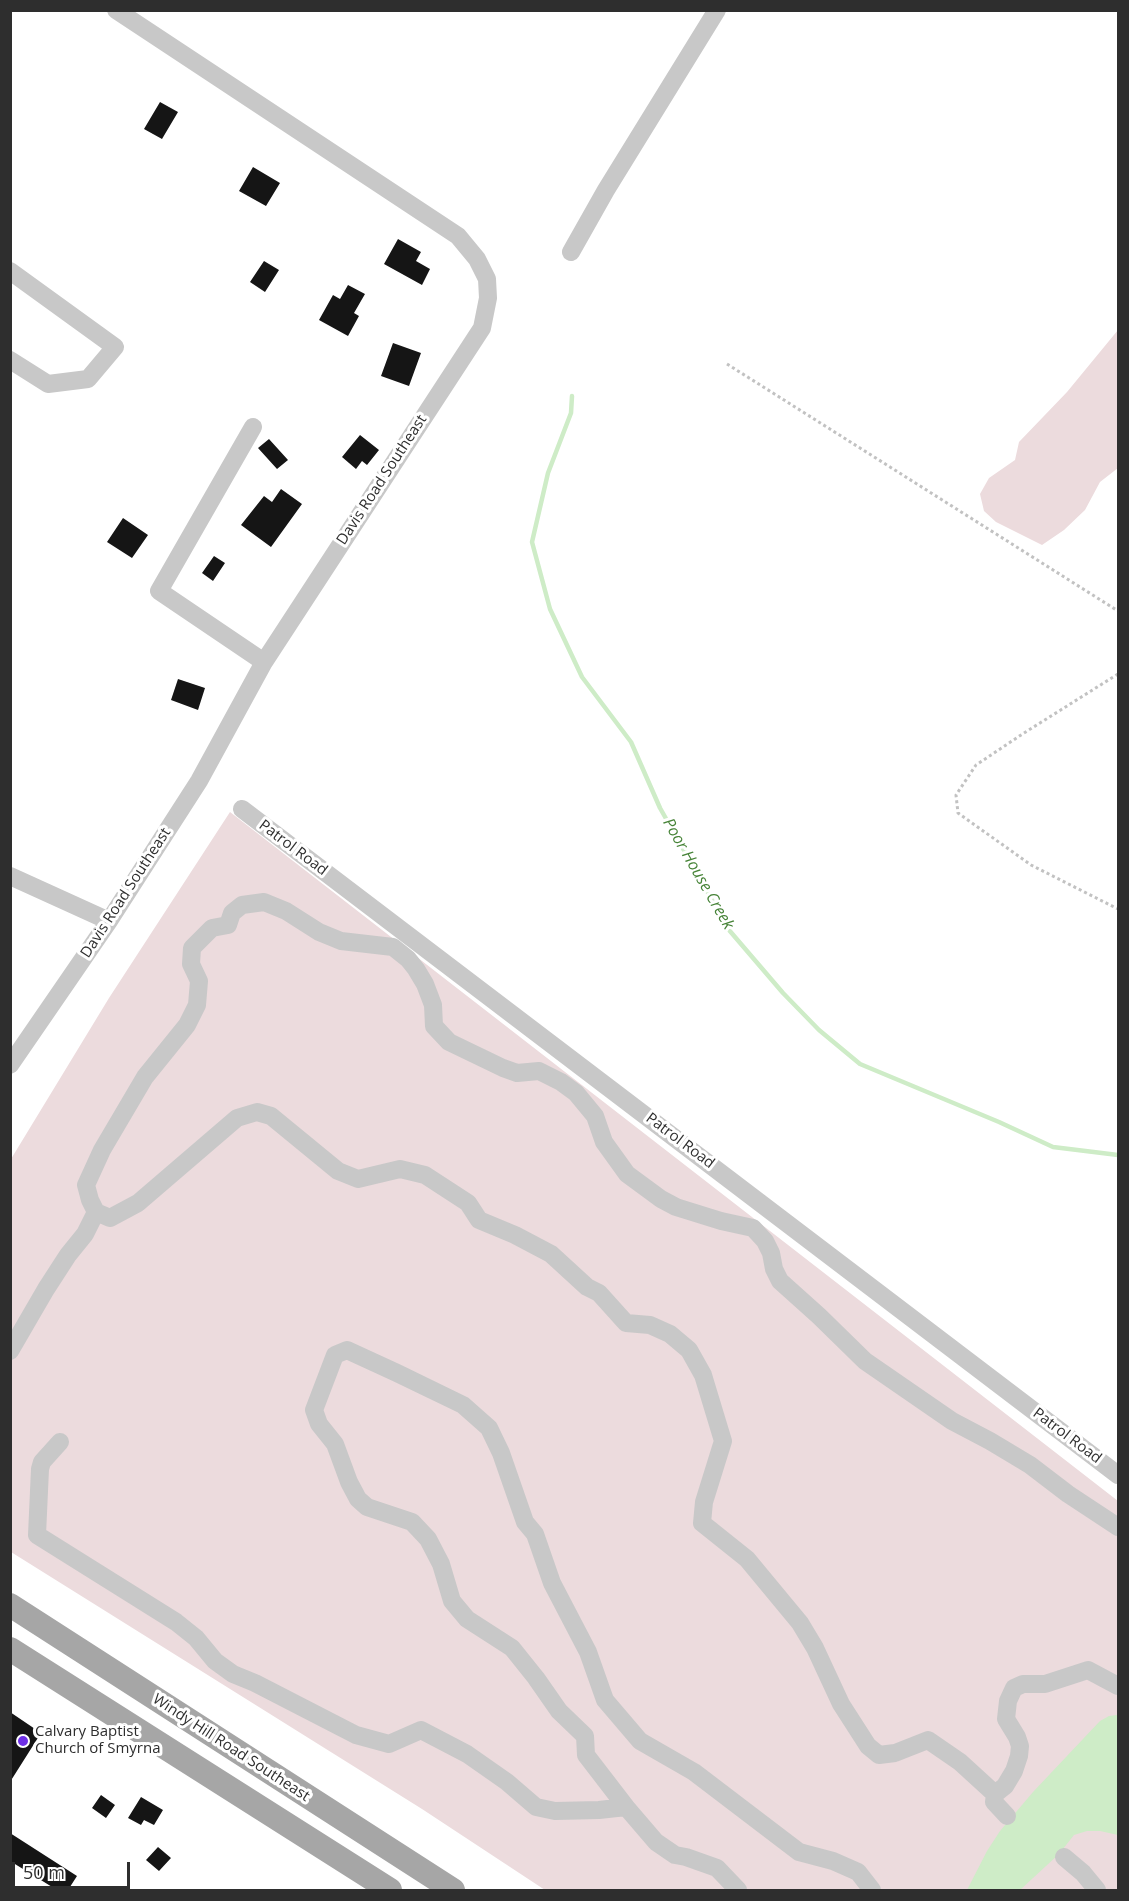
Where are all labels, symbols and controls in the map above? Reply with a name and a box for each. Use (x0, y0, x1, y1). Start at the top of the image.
street label: Davis Road Southeast (333, 412, 431, 548)
water label: Poor House Creek (658, 815, 738, 933)
street label: Patrol Road (255, 816, 331, 880)
street label: Davis Road Southeast (77, 825, 175, 961)
street label: Patrol Road (642, 1109, 718, 1173)
street label: Patrol Road (1029, 1404, 1105, 1468)
street label: Windy Hill Road Southeast (149, 1690, 313, 1806)
place label: Calvary Baptist Church of Smyrna (35, 1723, 161, 1758)
marker: Calvary Baptist Church of Smyrna (16, 1734, 30, 1748)
scale bar (15, 1850, 134, 1888)
text: 50 m (23, 1860, 65, 1884)

